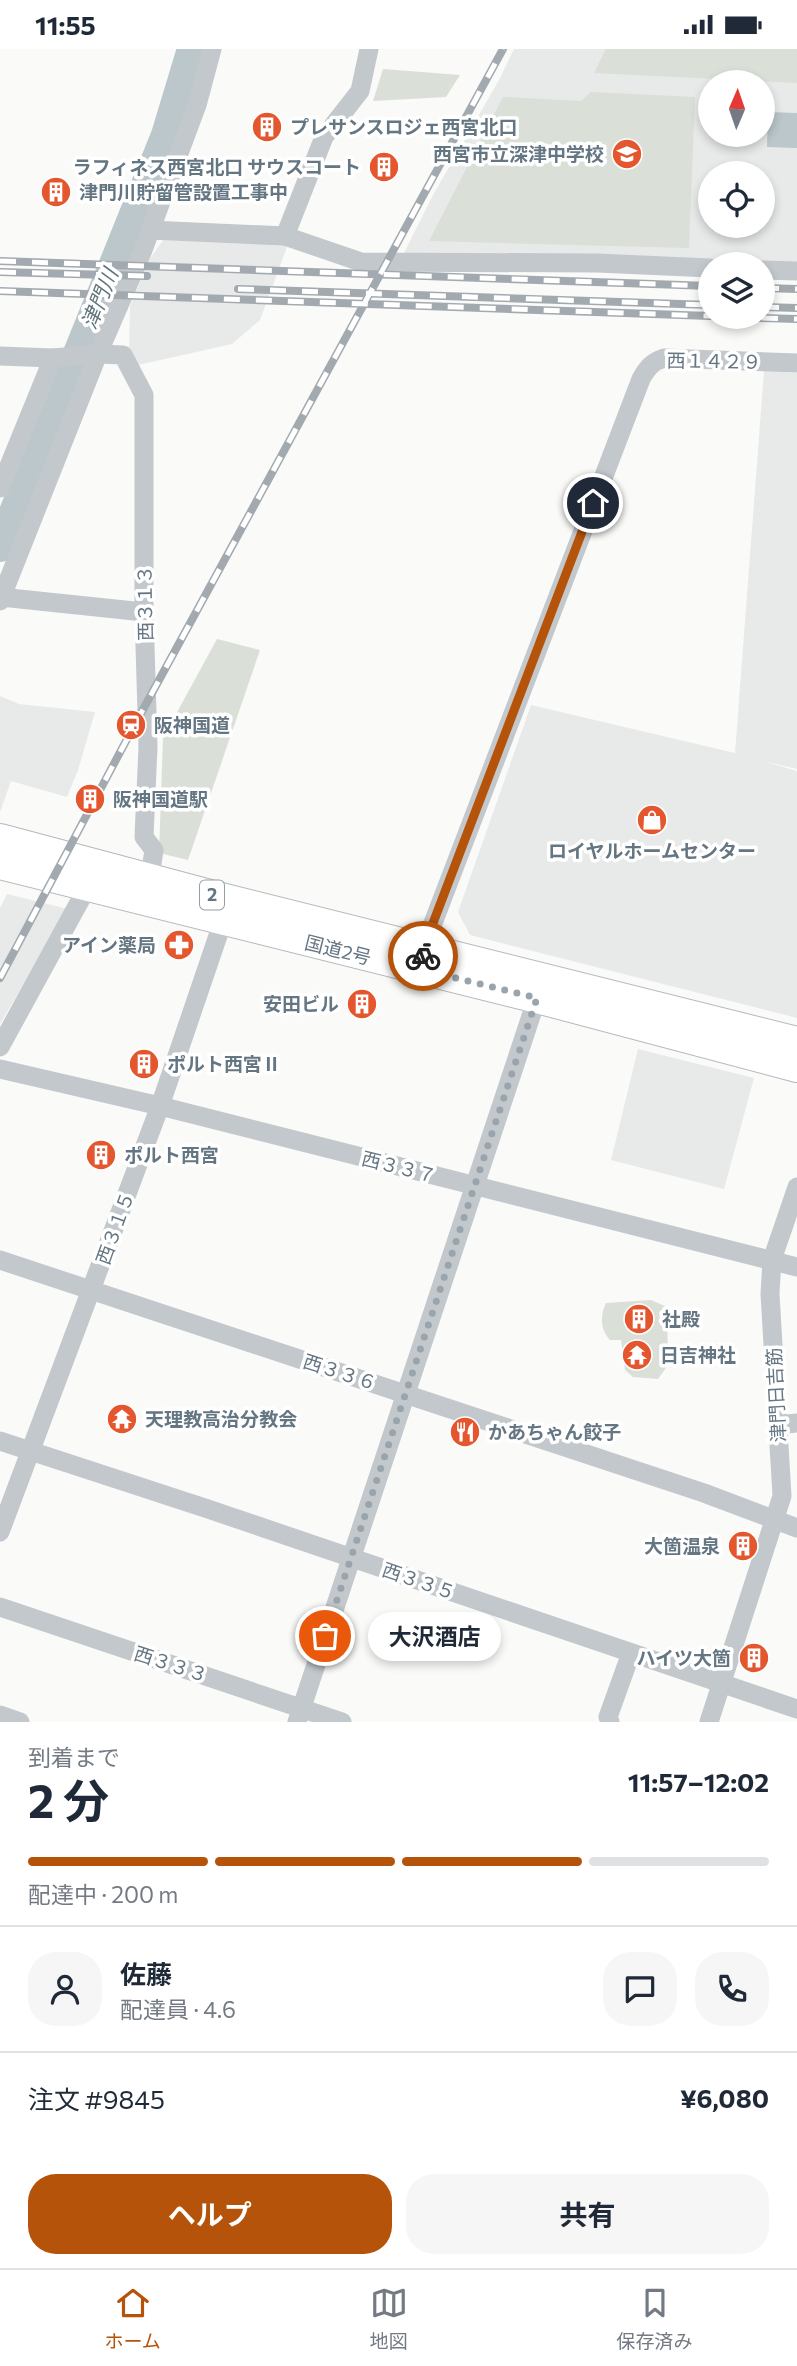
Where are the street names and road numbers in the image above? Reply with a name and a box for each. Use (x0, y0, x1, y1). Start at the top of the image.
street label: 西１４２９ (666, 348, 762, 373)
street label: 西３１３ (132, 565, 157, 641)
road number: 2 (200, 881, 224, 909)
street label: 国道2号 (303, 930, 374, 969)
street label: 西３３７ (359, 1146, 439, 1187)
street label: 西３１５ (91, 1188, 138, 1267)
street label: 津門日吉筋 (762, 1347, 789, 1443)
street label: 西３３６ (300, 1349, 380, 1394)
street label: 西３３５ (379, 1557, 459, 1604)
street label: 西３３３ (131, 1641, 211, 1686)

